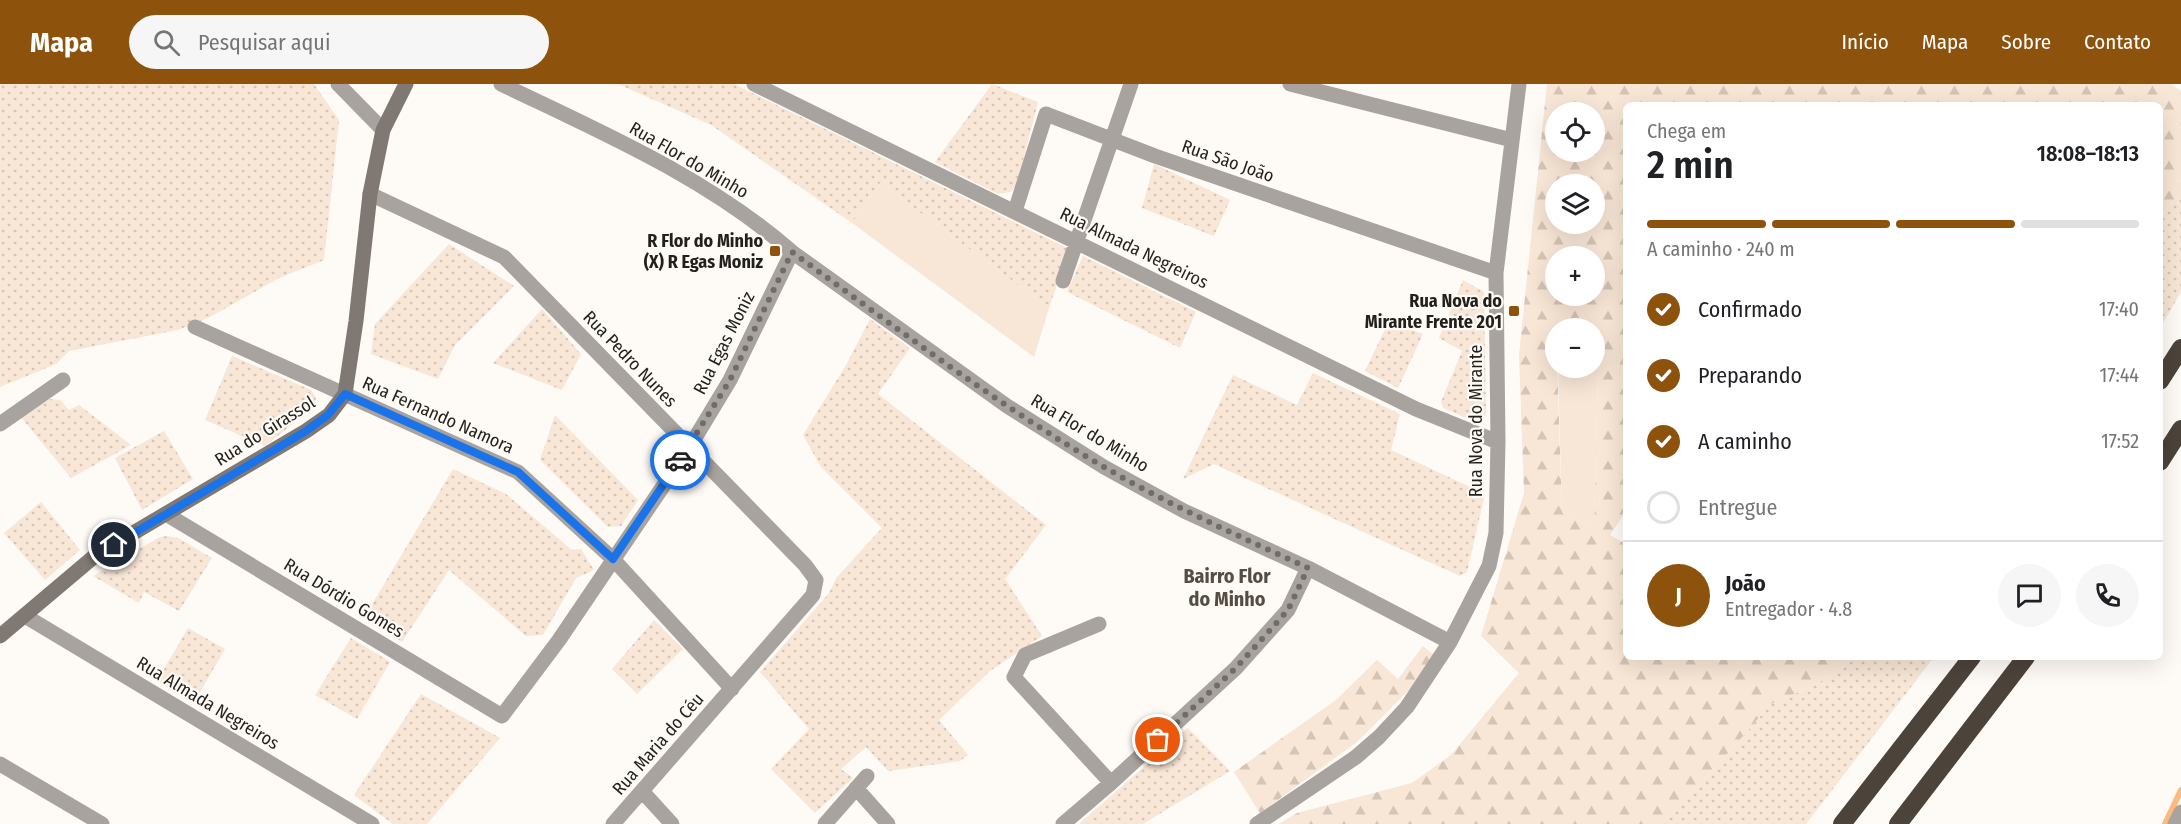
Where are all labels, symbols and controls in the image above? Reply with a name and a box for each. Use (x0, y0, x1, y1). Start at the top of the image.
search box (129, 15, 549, 69)
text: Mapa (30, 26, 93, 59)
icon: search (150, 26, 183, 59)
text: Pesquisar aqui (198, 29, 330, 56)
text: Início (1842, 29, 1889, 55)
text: Mapa (1922, 29, 1968, 55)
text: Sobre (2001, 29, 2051, 55)
text: Contato (2084, 29, 2151, 55)
map controls (1545, 102, 1605, 378)
button: locate (1545, 102, 1605, 162)
street label: Rua Flor do Minho (626, 117, 752, 203)
text: Chega em (1647, 119, 1726, 143)
street label: Rua São João (1179, 135, 1277, 187)
text: 18:08–18:13 (2037, 140, 2139, 167)
text: 2 min (1647, 142, 1734, 188)
button: layers (1545, 174, 1605, 234)
street label: Rua Almada Negreiros (1056, 203, 1212, 294)
place label: R Flor do Minho (X) R Egas Moniz (644, 230, 763, 273)
text: A caminho · 240 m (1647, 237, 1795, 261)
marker: R Flor do Minho (X) R Egas Moniz (768, 244, 782, 258)
button: + (1545, 246, 1605, 306)
street label: Rua Egas Moniz (689, 288, 759, 398)
place label: Rua Nova do Mirante Frente 201 (1365, 290, 1502, 333)
icon: check (1647, 293, 1680, 326)
text: Confirmado (1698, 296, 1802, 323)
text: 17:40 (2099, 297, 2139, 321)
marker: Rua Nova do Mirante Frente 201 (1507, 304, 1521, 318)
street label: Rua Pedro Nunes (578, 306, 682, 412)
button: − (1545, 318, 1605, 378)
street label: Rua Nova do Mirante (1465, 345, 1487, 497)
icon: check (1647, 359, 1680, 392)
text: Preparando (1698, 362, 1802, 389)
text: 17:44 (2100, 363, 2139, 387)
street label: Rua Fernando Namora (359, 372, 517, 458)
street label: Rua Flor do Minho (1027, 389, 1153, 477)
street label: Rua do Girassol (211, 391, 319, 471)
icon: check (1647, 425, 1680, 458)
text: A caminho (1698, 428, 1792, 455)
text: 17:52 (2101, 429, 2139, 453)
courier (650, 430, 710, 490)
icon: car (664, 444, 697, 477)
text: Entregue (1698, 494, 1777, 521)
pin (88, 519, 139, 570)
icon: home (97, 528, 130, 561)
street label: Rua Dórdio Gomes (280, 554, 408, 643)
district label: Bairro Flor do Minho (1183, 564, 1271, 611)
button: chat (1998, 564, 2061, 627)
button: phone (2076, 564, 2139, 627)
text: João (1725, 570, 1766, 597)
text: J (1675, 582, 1682, 609)
text: Entregador · 4.8 (1725, 597, 1852, 621)
street label: Rua Almada Negreiros (133, 652, 283, 754)
street label: Rua Maria do Céu (608, 688, 708, 800)
pin (1132, 714, 1183, 765)
icon: bag (1141, 723, 1174, 756)

